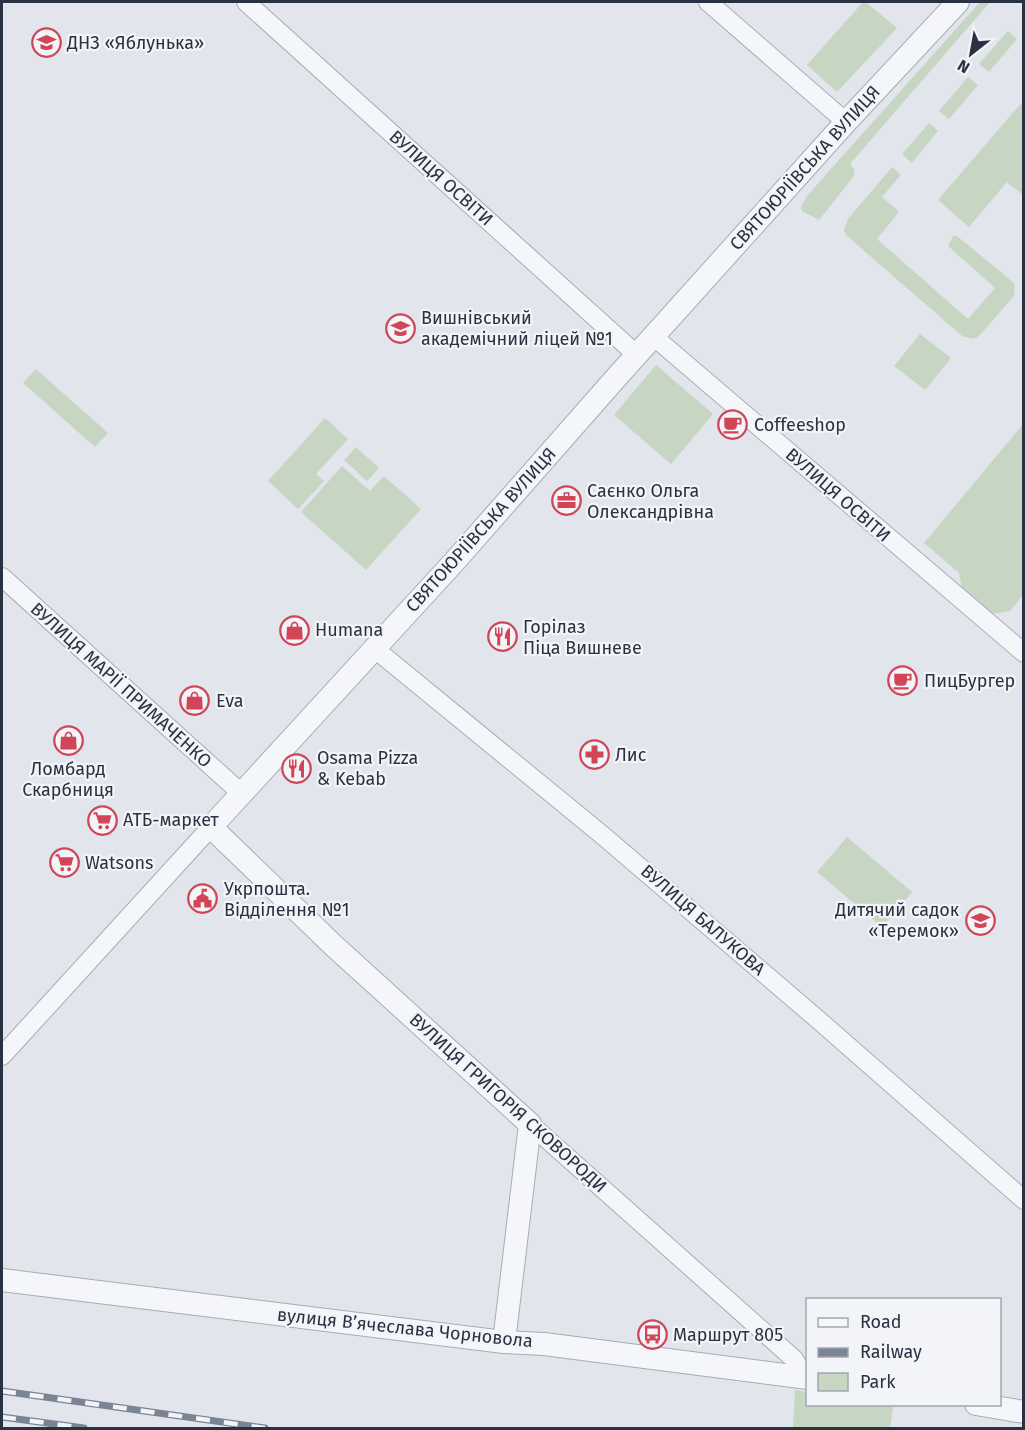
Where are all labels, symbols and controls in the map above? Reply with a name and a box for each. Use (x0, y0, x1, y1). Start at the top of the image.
north arrow (941, 24, 1001, 84)
school or university icon: ДНЗ «Яблунька» (30, 27, 62, 59)
place label: ДНЗ «Яблунька» (66, 32, 204, 54)
text: N (954, 56, 973, 77)
street label: СВЯТОЮРІЇВСЬКА ВУЛИЦЯ (725, 81, 885, 255)
street label: ВУЛИЦЯ ОСВІТИ (385, 126, 497, 230)
place label: Вишнівський академічний ліцей №1 (421, 307, 613, 350)
school or university icon: Вишнівський академічний ліцей №1 (384, 312, 416, 344)
cafe icon: Coffeeshop (717, 409, 749, 441)
place label: Coffeeshop (754, 414, 846, 436)
street label: СВЯТОЮРІЇВСЬКА ВУЛИЦЯ (401, 443, 561, 617)
street label: ВУЛИЦЯ ОСВІТИ (781, 443, 895, 547)
place label: Саєнко Ольга Олександрівна (587, 480, 714, 523)
office icon: Саєнко Ольга Олександрівна (550, 485, 582, 517)
street label: ВУЛИЦЯ МАРІЇ ПРИМАЧЕНКО (26, 598, 216, 772)
shop icon: Humana (278, 614, 310, 646)
place label: Горілаз Піца Вишневе (523, 616, 642, 659)
place label: Humana (315, 619, 383, 641)
restaurant icon: Горілаз Піца Вишневе (486, 621, 518, 653)
cafe icon: ПицБургер (887, 665, 919, 697)
place label: ПицБургер (924, 670, 1015, 692)
shop icon: Eva (179, 685, 211, 717)
place label: Eva (216, 690, 244, 712)
shop icon: Ломбард Скарбниця (52, 724, 84, 756)
pharmacy icon: Лис (578, 739, 610, 771)
place label: Лис (615, 744, 647, 766)
place label: Osama Pizza & Kebab (317, 747, 418, 790)
restaurant icon: Osama Pizza & Kebab (280, 752, 312, 784)
place label: Ломбард Скарбниця (22, 758, 114, 801)
supermarket icon: АТБ-маркет (86, 804, 118, 836)
place label: АТБ-маркет (123, 809, 219, 831)
supermarket icon: Watsons (48, 847, 80, 879)
place label: Watsons (85, 852, 154, 874)
street label: ВУЛИЦЯ БАЛУКОВА (636, 860, 770, 980)
place label: Укрпошта. Відділення №1 (224, 878, 350, 921)
public building icon: Укрпошта. Відділення №1 (187, 883, 219, 915)
place label: Дитячий садок «Теремок» (834, 899, 960, 942)
school or university icon: Дитячий садок «Теремок» (964, 904, 996, 936)
street label: ВУЛИЦЯ ГРИГОРІЯ СКОВОРОДИ (405, 1009, 611, 1197)
legend (806, 1298, 1001, 1406)
street label: вулиця Вʼячеслава Чорновола (276, 1304, 534, 1352)
text: Road (860, 1311, 902, 1333)
bus stop icon: Маршрут 805 (636, 1319, 668, 1351)
place label: Маршрут 805 (673, 1324, 783, 1346)
text: Railway (860, 1341, 922, 1363)
text: Park (860, 1371, 896, 1393)

